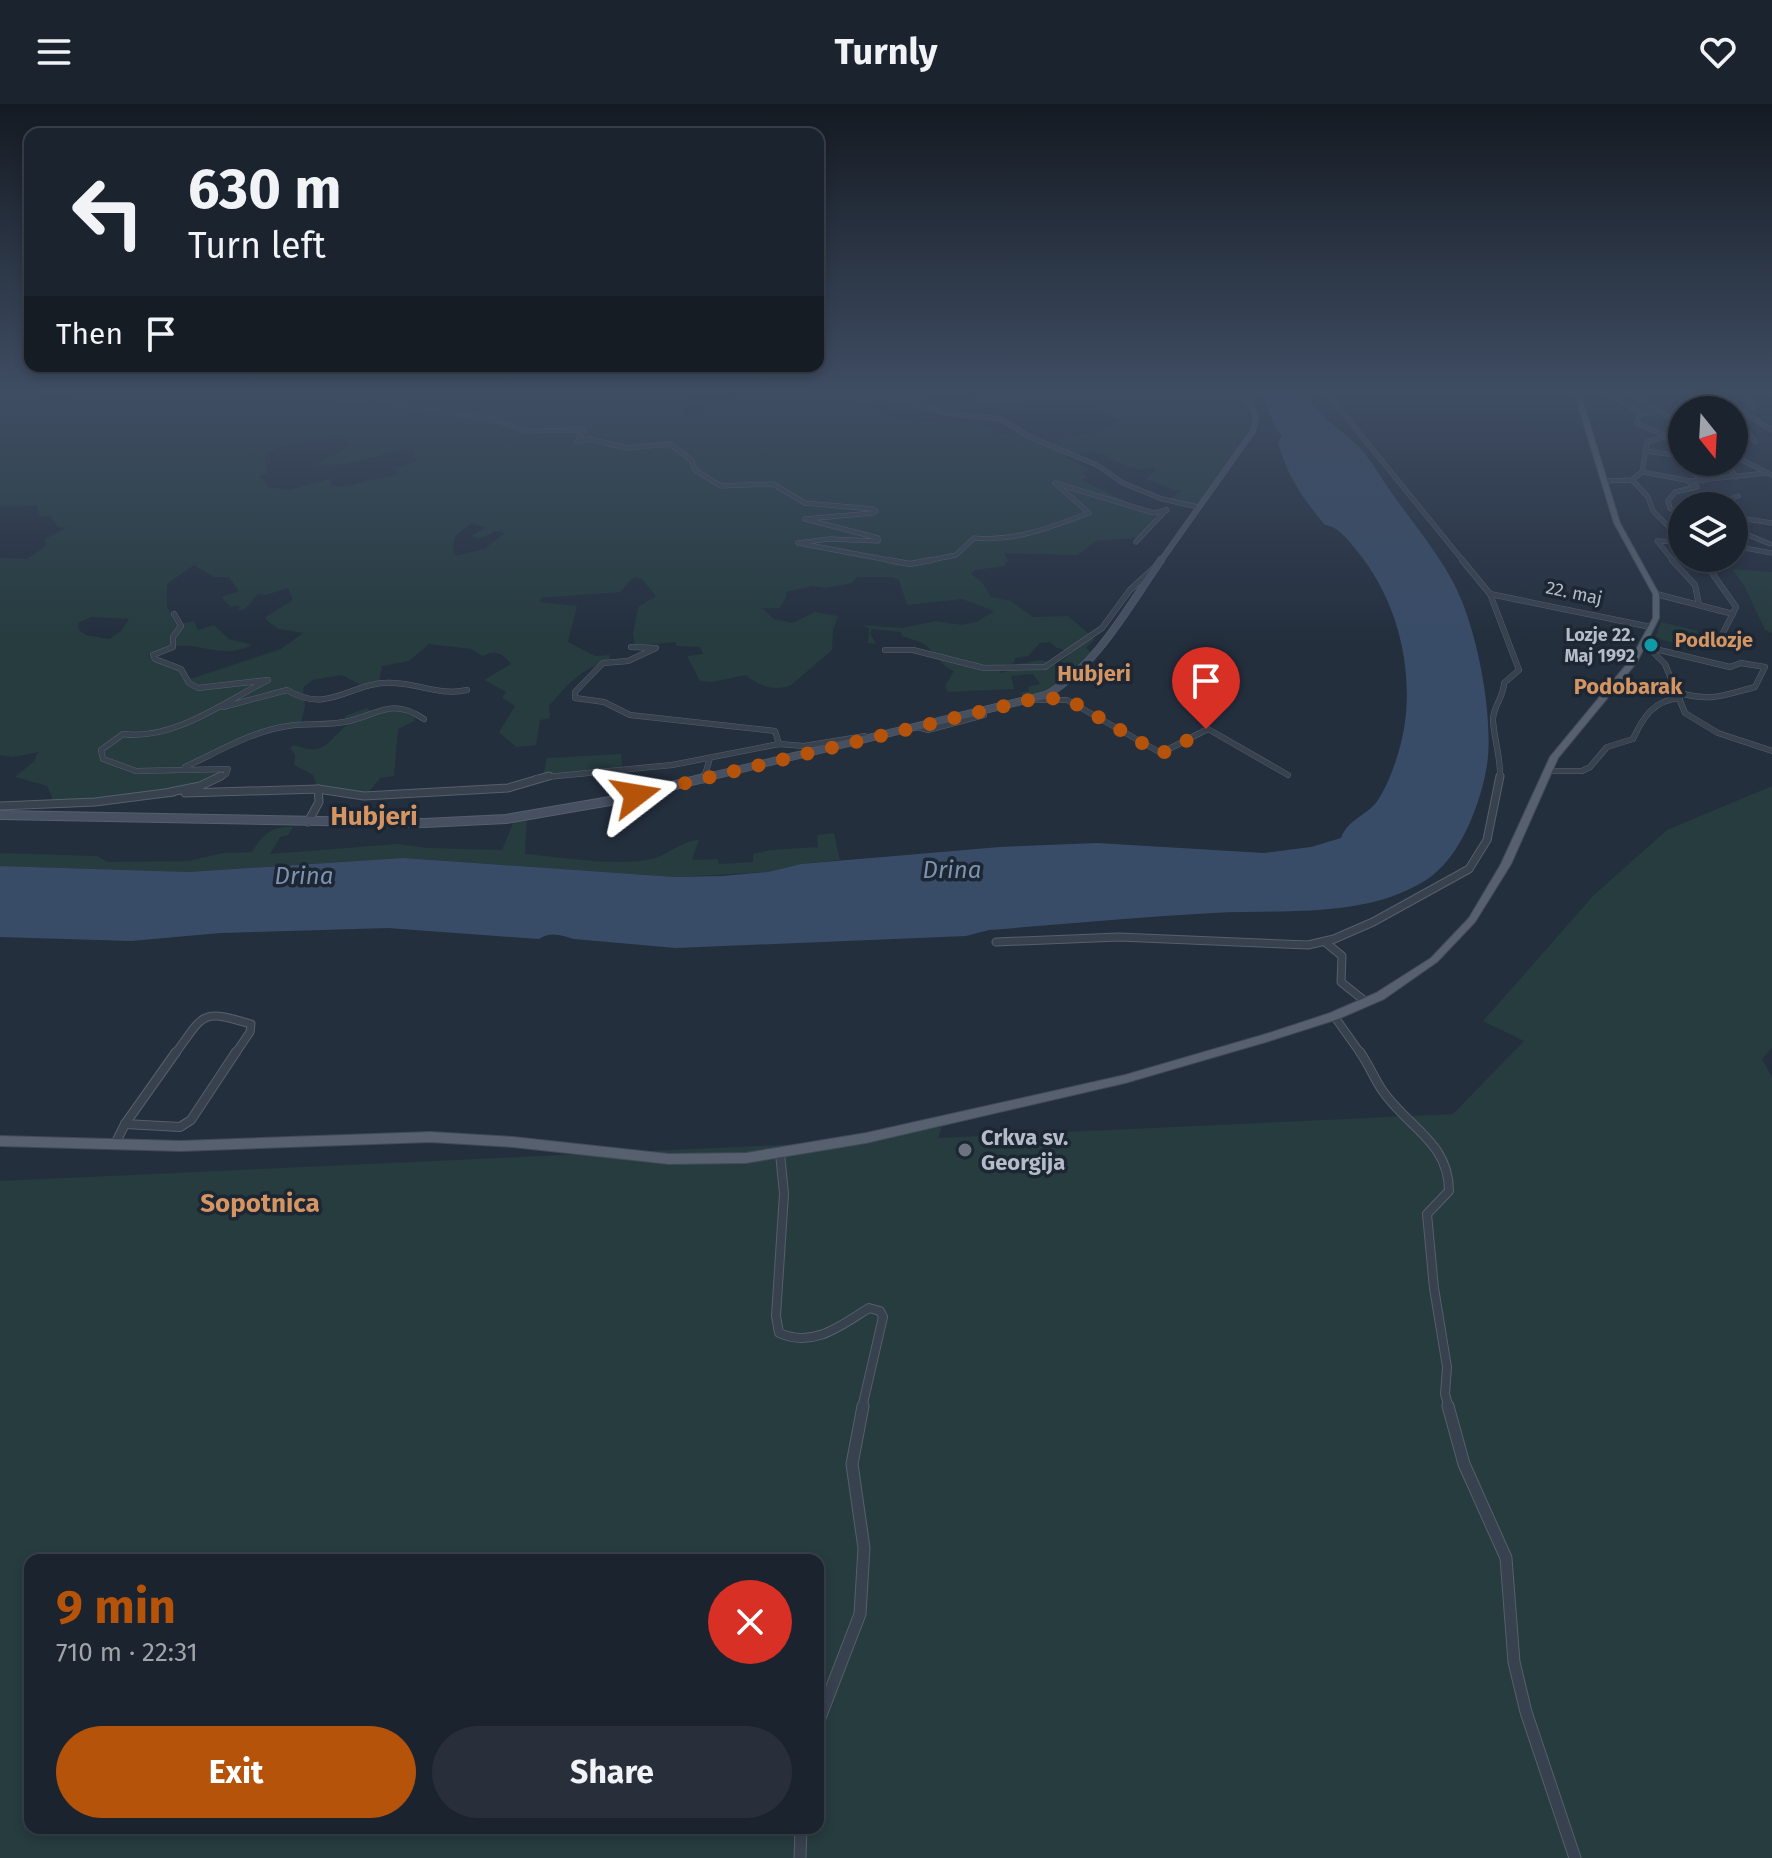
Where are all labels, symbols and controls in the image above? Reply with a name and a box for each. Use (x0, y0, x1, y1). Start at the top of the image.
icon: menu (32, 30, 76, 74)
text: Turnly (835, 30, 937, 74)
icon: heart (1696, 30, 1740, 74)
text: 630 m (188, 156, 342, 223)
icon: left (56, 160, 160, 264)
text: Turn left (188, 224, 326, 268)
icon: arrive (139, 312, 183, 356)
text: Then (56, 316, 123, 352)
north arrow (1668, 396, 1748, 476)
map controls (1668, 396, 1748, 572)
button: layers (1668, 492, 1748, 572)
street label: 22. maj (1544, 576, 1604, 610)
place label: Lozje 22. Maj 1992 (1564, 624, 1635, 667)
district label: Podlozje (1675, 628, 1753, 652)
marker: Lozje 22. Maj 1992 (1642, 636, 1660, 654)
pin (1172, 647, 1240, 729)
icon: arrive (1184, 659, 1228, 703)
district label: Hubjeri (1057, 660, 1131, 687)
district label: Podobarak (1574, 673, 1683, 700)
position arrow (594, 753, 678, 837)
district label: Hubjeri (330, 801, 418, 832)
water label: Drina (923, 856, 981, 884)
water label: Drina (275, 862, 333, 890)
place label: Crkva sv. Georgija (981, 1124, 1068, 1176)
marker: Crkva sv. Georgija (956, 1141, 974, 1159)
district label: Sopotnica (200, 1188, 320, 1219)
text: 9 min (56, 1578, 176, 1636)
button: close (708, 1580, 792, 1664)
text: 710 m · 22:31 (56, 1637, 198, 1668)
button: Exit (56, 1726, 416, 1818)
button: Share (432, 1726, 792, 1818)

